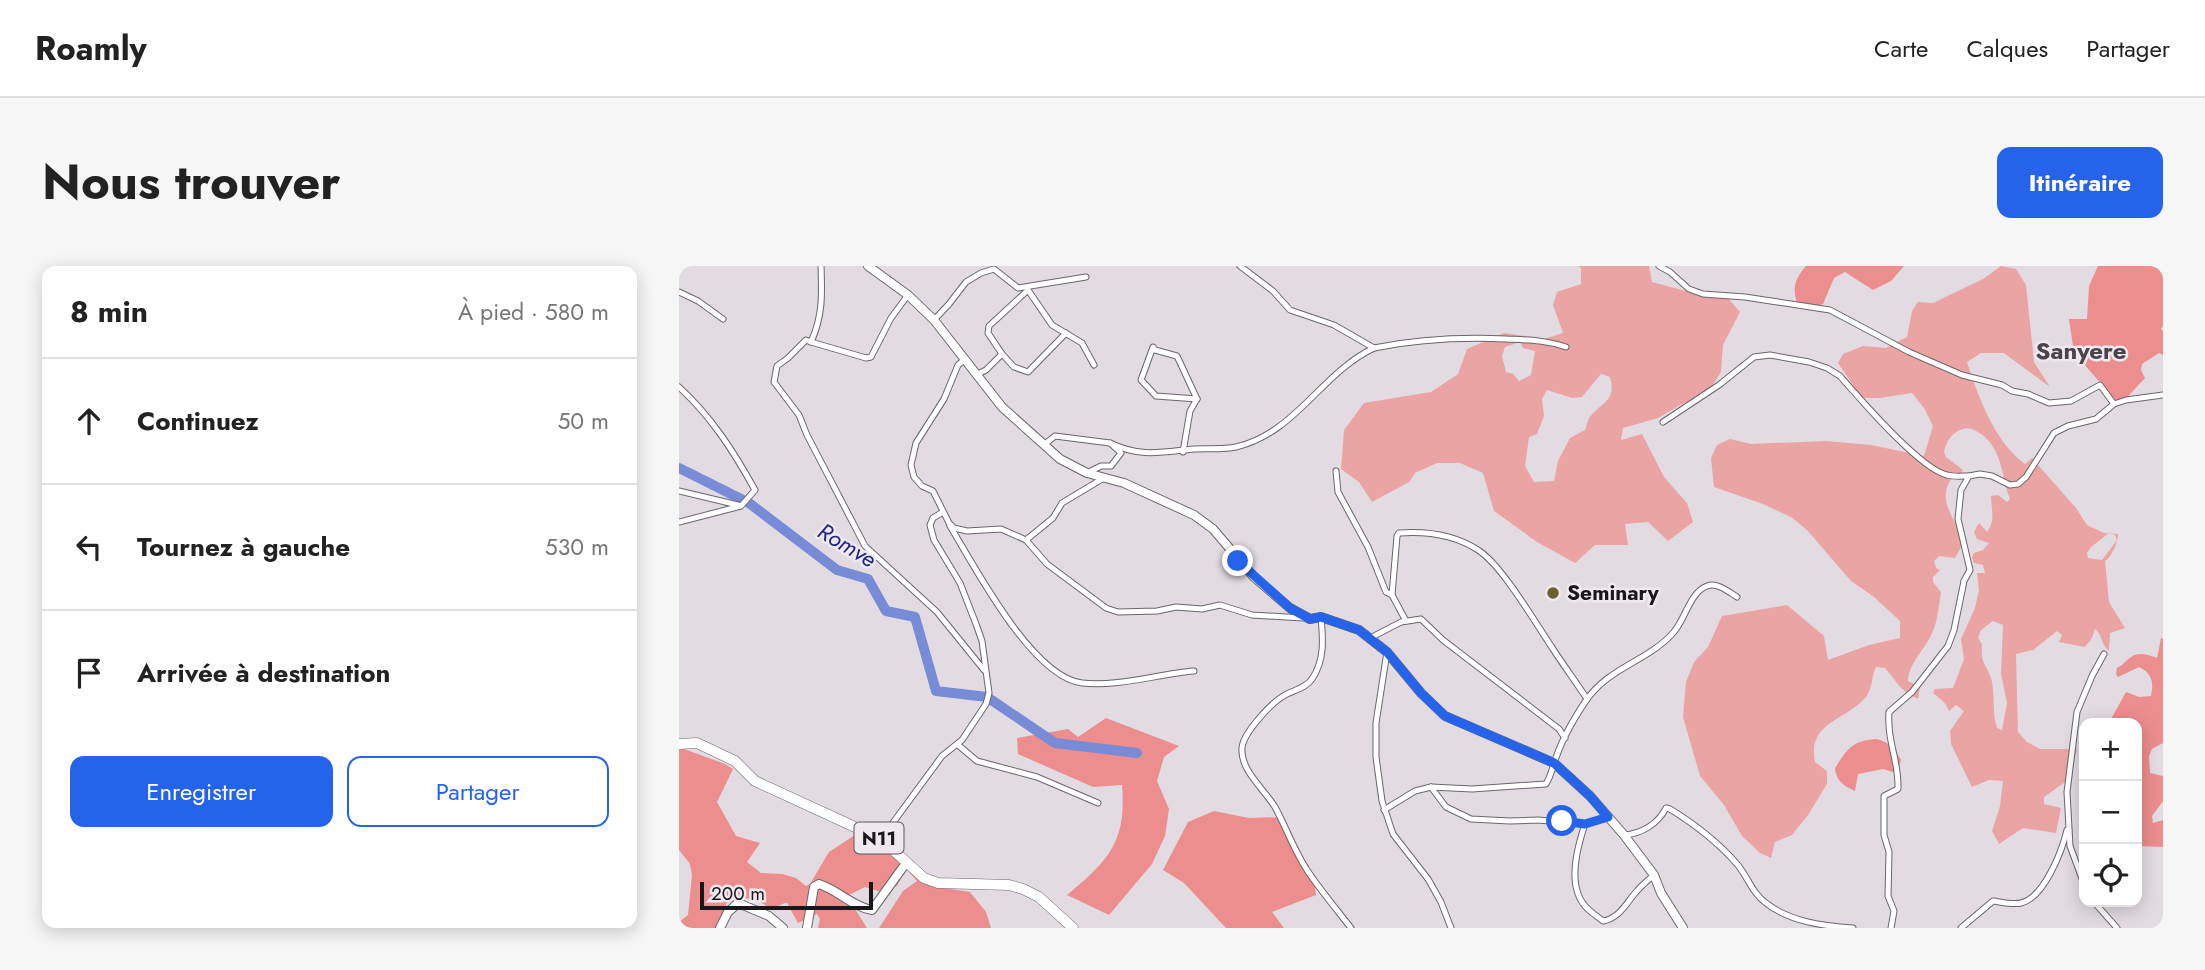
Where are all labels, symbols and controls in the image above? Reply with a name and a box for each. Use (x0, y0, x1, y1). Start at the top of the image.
text: Roamly (35, 25, 147, 72)
text: Carte (1874, 31, 1928, 66)
text: Calques (1966, 31, 2048, 66)
text: Partager (2086, 31, 2170, 66)
text: Nous trouver (42, 147, 340, 217)
button: Itinéraire (1997, 147, 2163, 218)
text: 8 min (70, 290, 148, 333)
text: À pied · 580 m (458, 295, 609, 329)
district label: Sanyere (2036, 333, 2126, 368)
icon: ahead (70, 402, 108, 440)
text: Continuez (137, 402, 259, 440)
text: 50 m (557, 404, 609, 438)
water label: Romve (811, 514, 883, 576)
icon: left (70, 528, 108, 566)
text: Tournez à gauche (137, 528, 350, 566)
text: 530 m (545, 530, 609, 564)
route end (1222, 545, 1253, 576)
place label: Seminary (1567, 578, 1660, 608)
marker: Seminary (1545, 585, 1561, 601)
icon: arrive (70, 654, 108, 692)
text: Arrivée à destination (137, 654, 390, 692)
map controls (2079, 718, 2142, 907)
button: + (2079, 718, 2142, 781)
button: Enregistrer (70, 756, 333, 827)
button: Partager (347, 756, 609, 827)
button: − (2079, 781, 2142, 844)
route start (1546, 805, 1577, 836)
road number: N11 (855, 822, 903, 853)
button: locate (2079, 844, 2142, 907)
scale bar (700, 879, 873, 911)
text: 200 m (711, 880, 765, 907)

